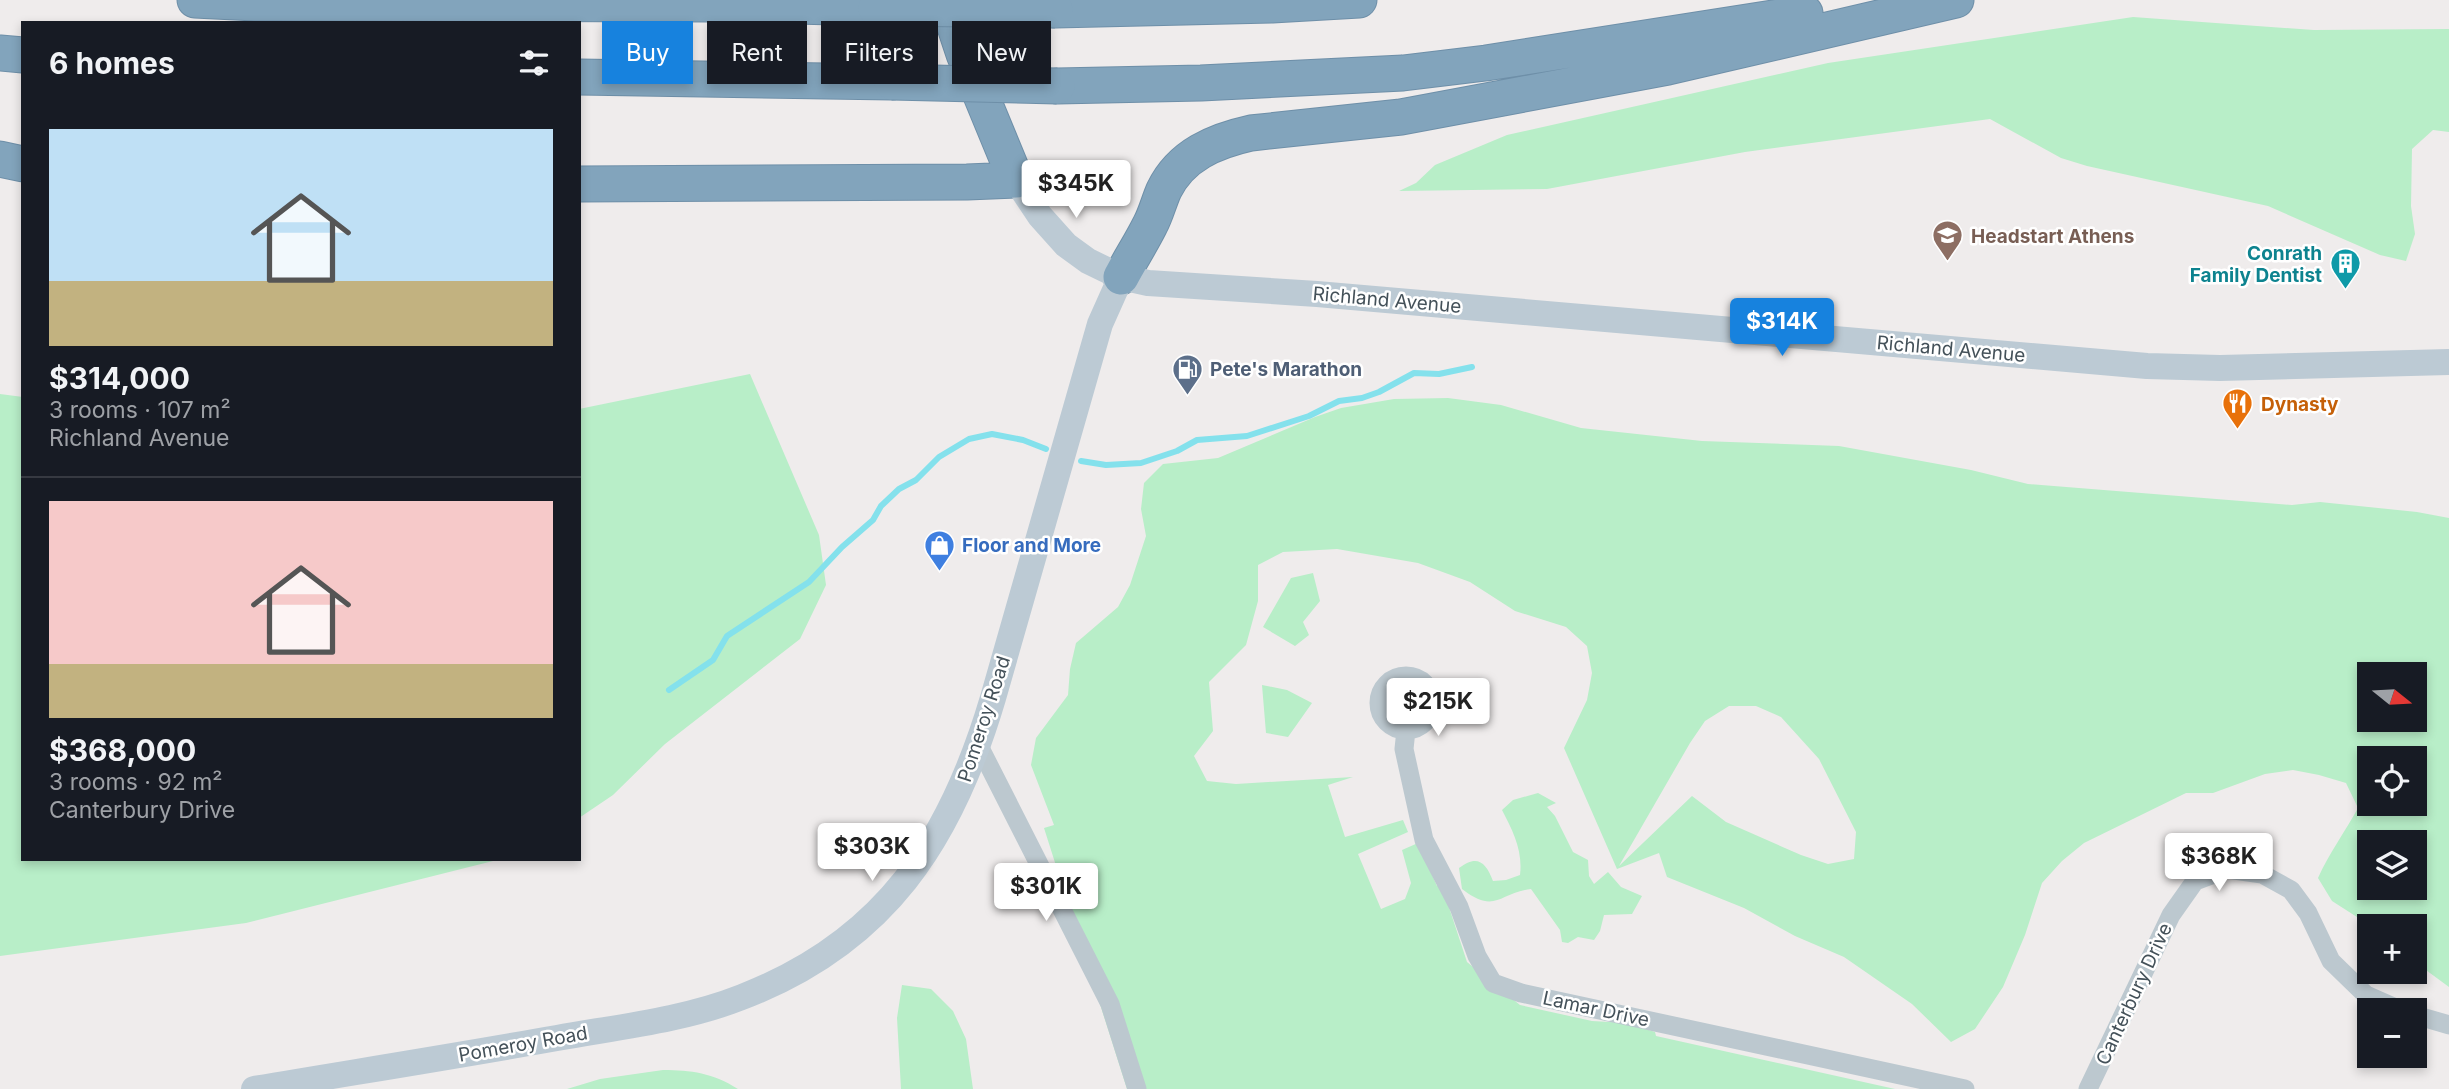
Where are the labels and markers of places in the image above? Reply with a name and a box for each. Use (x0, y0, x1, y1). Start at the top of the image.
pin: $345K (1027, 160, 1125, 220)
school or university icon: Headstart Athens (1931, 219, 1965, 263)
place label: Headstart Athens (1971, 225, 2134, 248)
place label: Conrath Family Dentist (2190, 242, 2322, 287)
building icon: Conrath Family Dentist (2328, 247, 2362, 291)
pin: $314K (1733, 298, 1831, 358)
fuel station icon: Pete's Marathon (1170, 352, 1204, 396)
place label: Pete's Marathon (1210, 358, 1362, 381)
restaurant icon: Dynasty (2221, 387, 2255, 431)
place label: Dynasty (2261, 393, 2339, 416)
shop icon: Floor and More (922, 528, 956, 572)
place label: Floor and More (962, 534, 1101, 557)
pin: $215K (1389, 678, 1487, 738)
pin: $303K (823, 824, 921, 883)
pin: $368K (2170, 834, 2268, 893)
pin: $301K (997, 864, 1095, 923)

